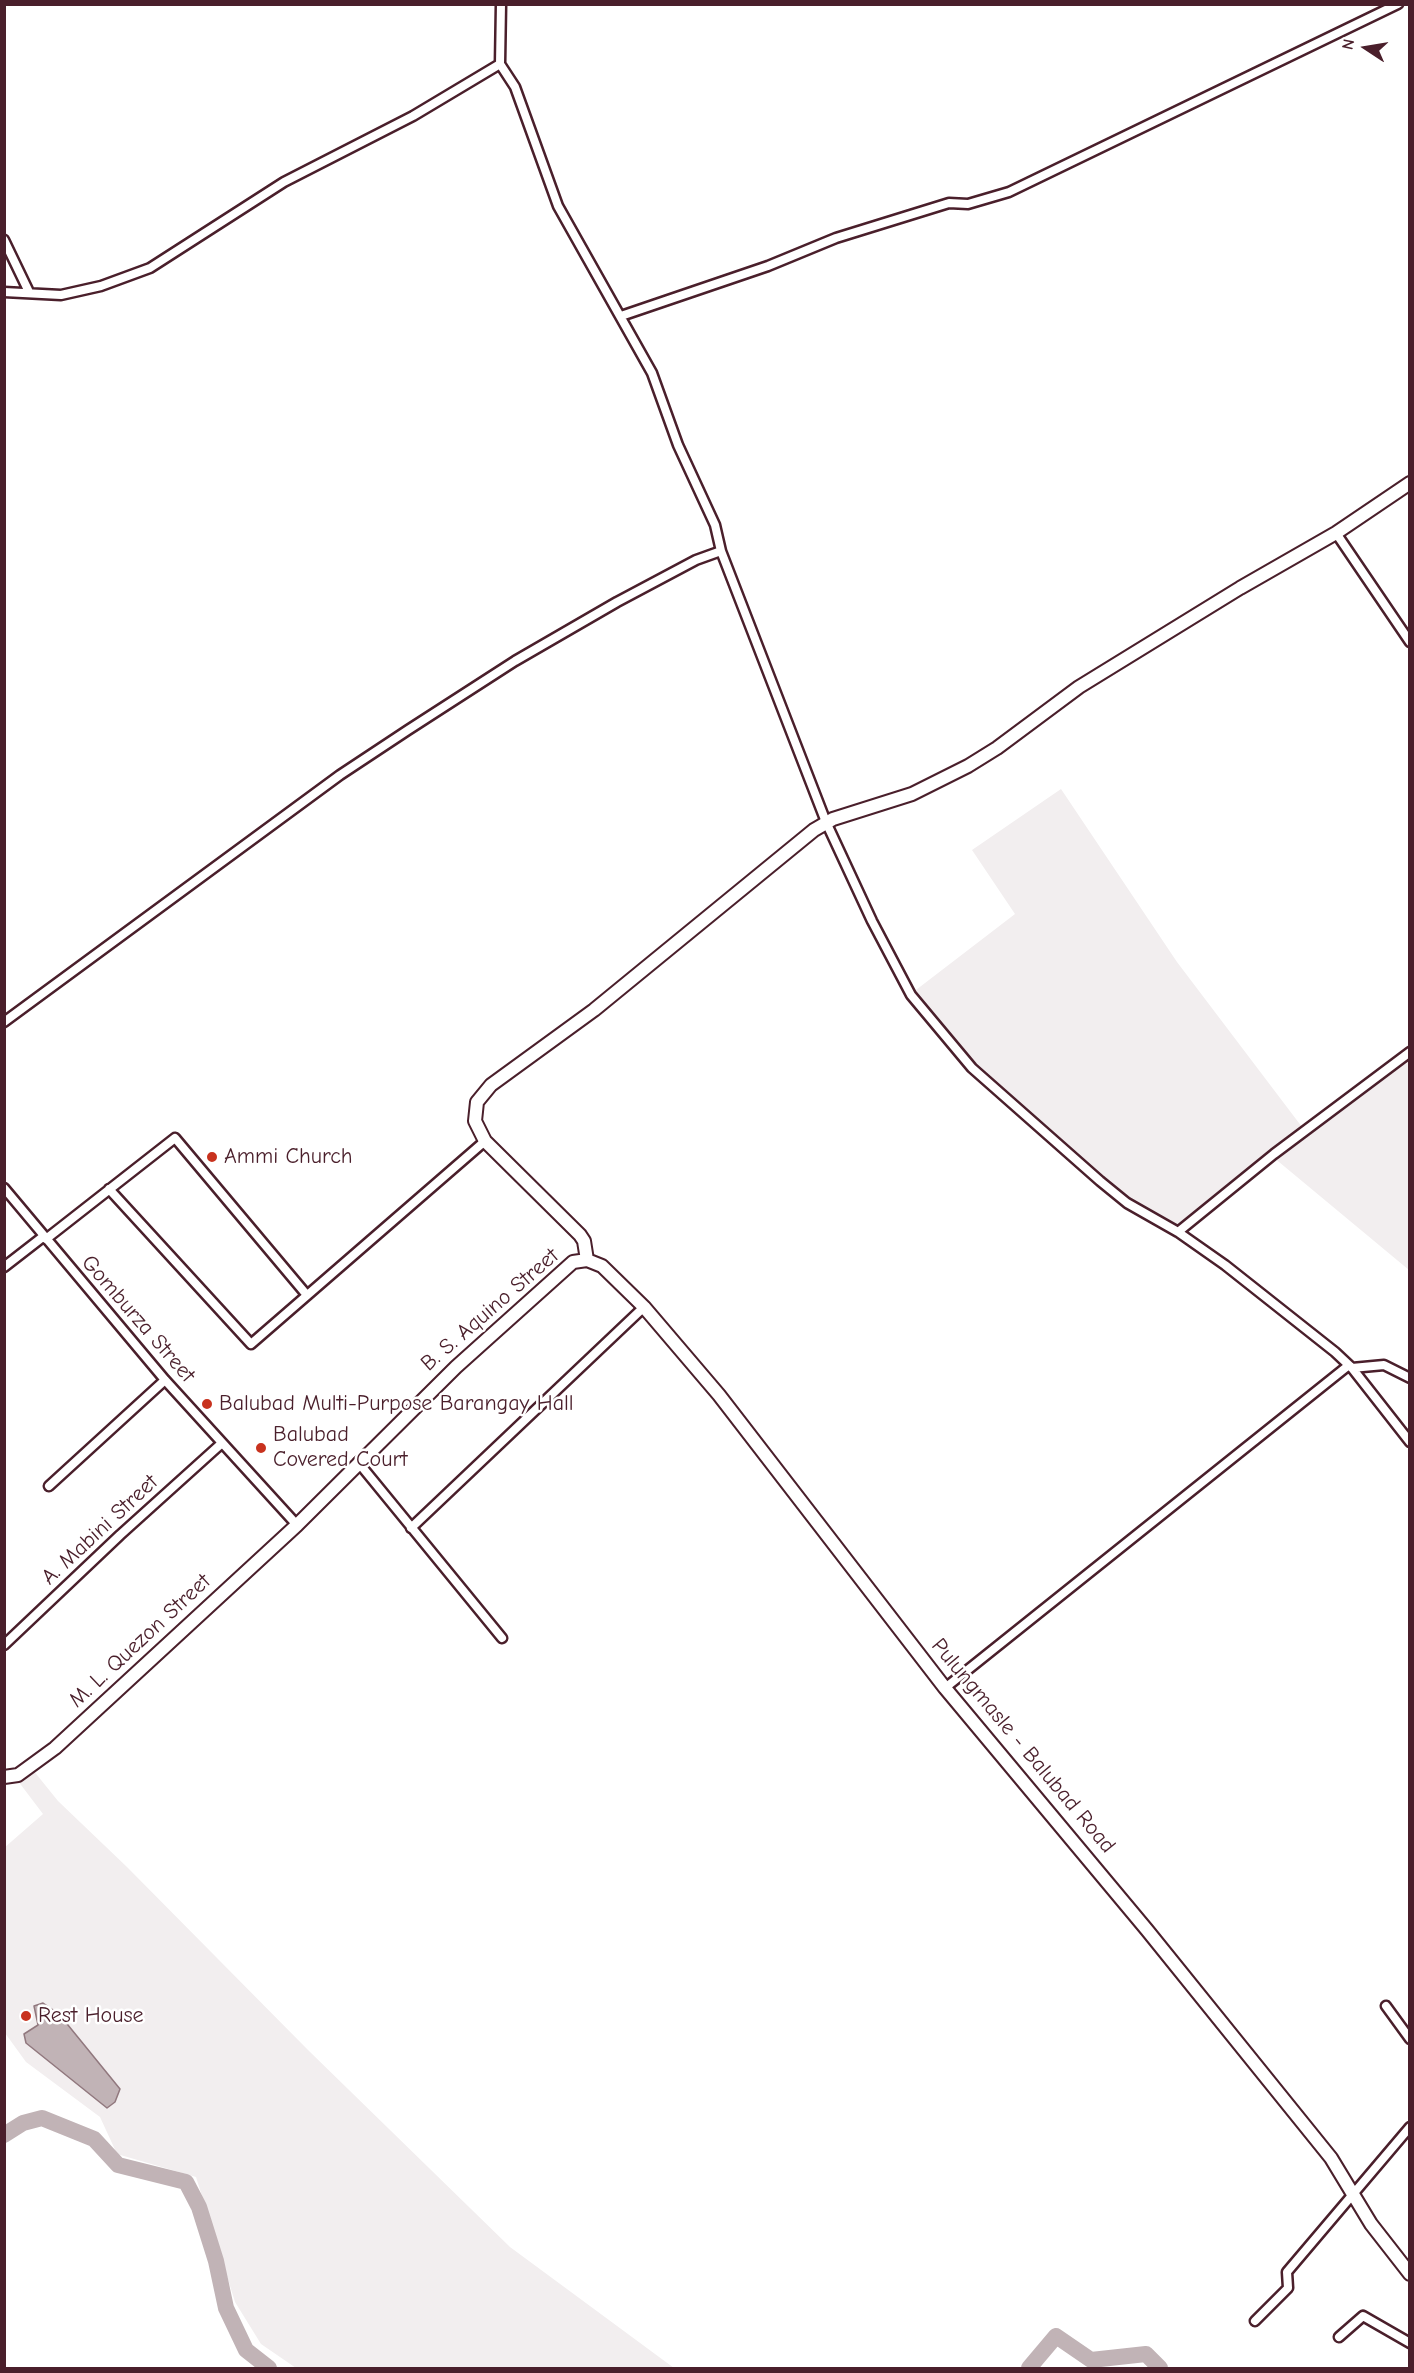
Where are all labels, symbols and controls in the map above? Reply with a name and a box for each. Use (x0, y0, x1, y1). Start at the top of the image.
north arrow (1336, 18, 1396, 78)
text: N (1339, 37, 1358, 51)
place label: Ammi Church (224, 1144, 353, 1170)
marker: Ammi Church (205, 1150, 219, 1164)
street label: B. S. Aquino Street (416, 1243, 564, 1377)
street label: Gomburza Street (76, 1250, 200, 1388)
place label: Balubad Multi-Purpose Barangay Hall (219, 1391, 574, 1417)
marker: Balubad Multi-Purpose Barangay Hall (200, 1397, 214, 1411)
place label: Balubad Covered Court (273, 1422, 407, 1474)
marker: Balubad Covered Court (254, 1441, 268, 1455)
street label: A. Mabini Street (36, 1469, 164, 1591)
street label: M. L. Quezon Street (64, 1569, 216, 1713)
street label: Pulungmasle - Balubad Road (925, 1633, 1121, 1859)
place label: Rest House (38, 2003, 144, 2029)
marker: Rest House (19, 2009, 33, 2023)

